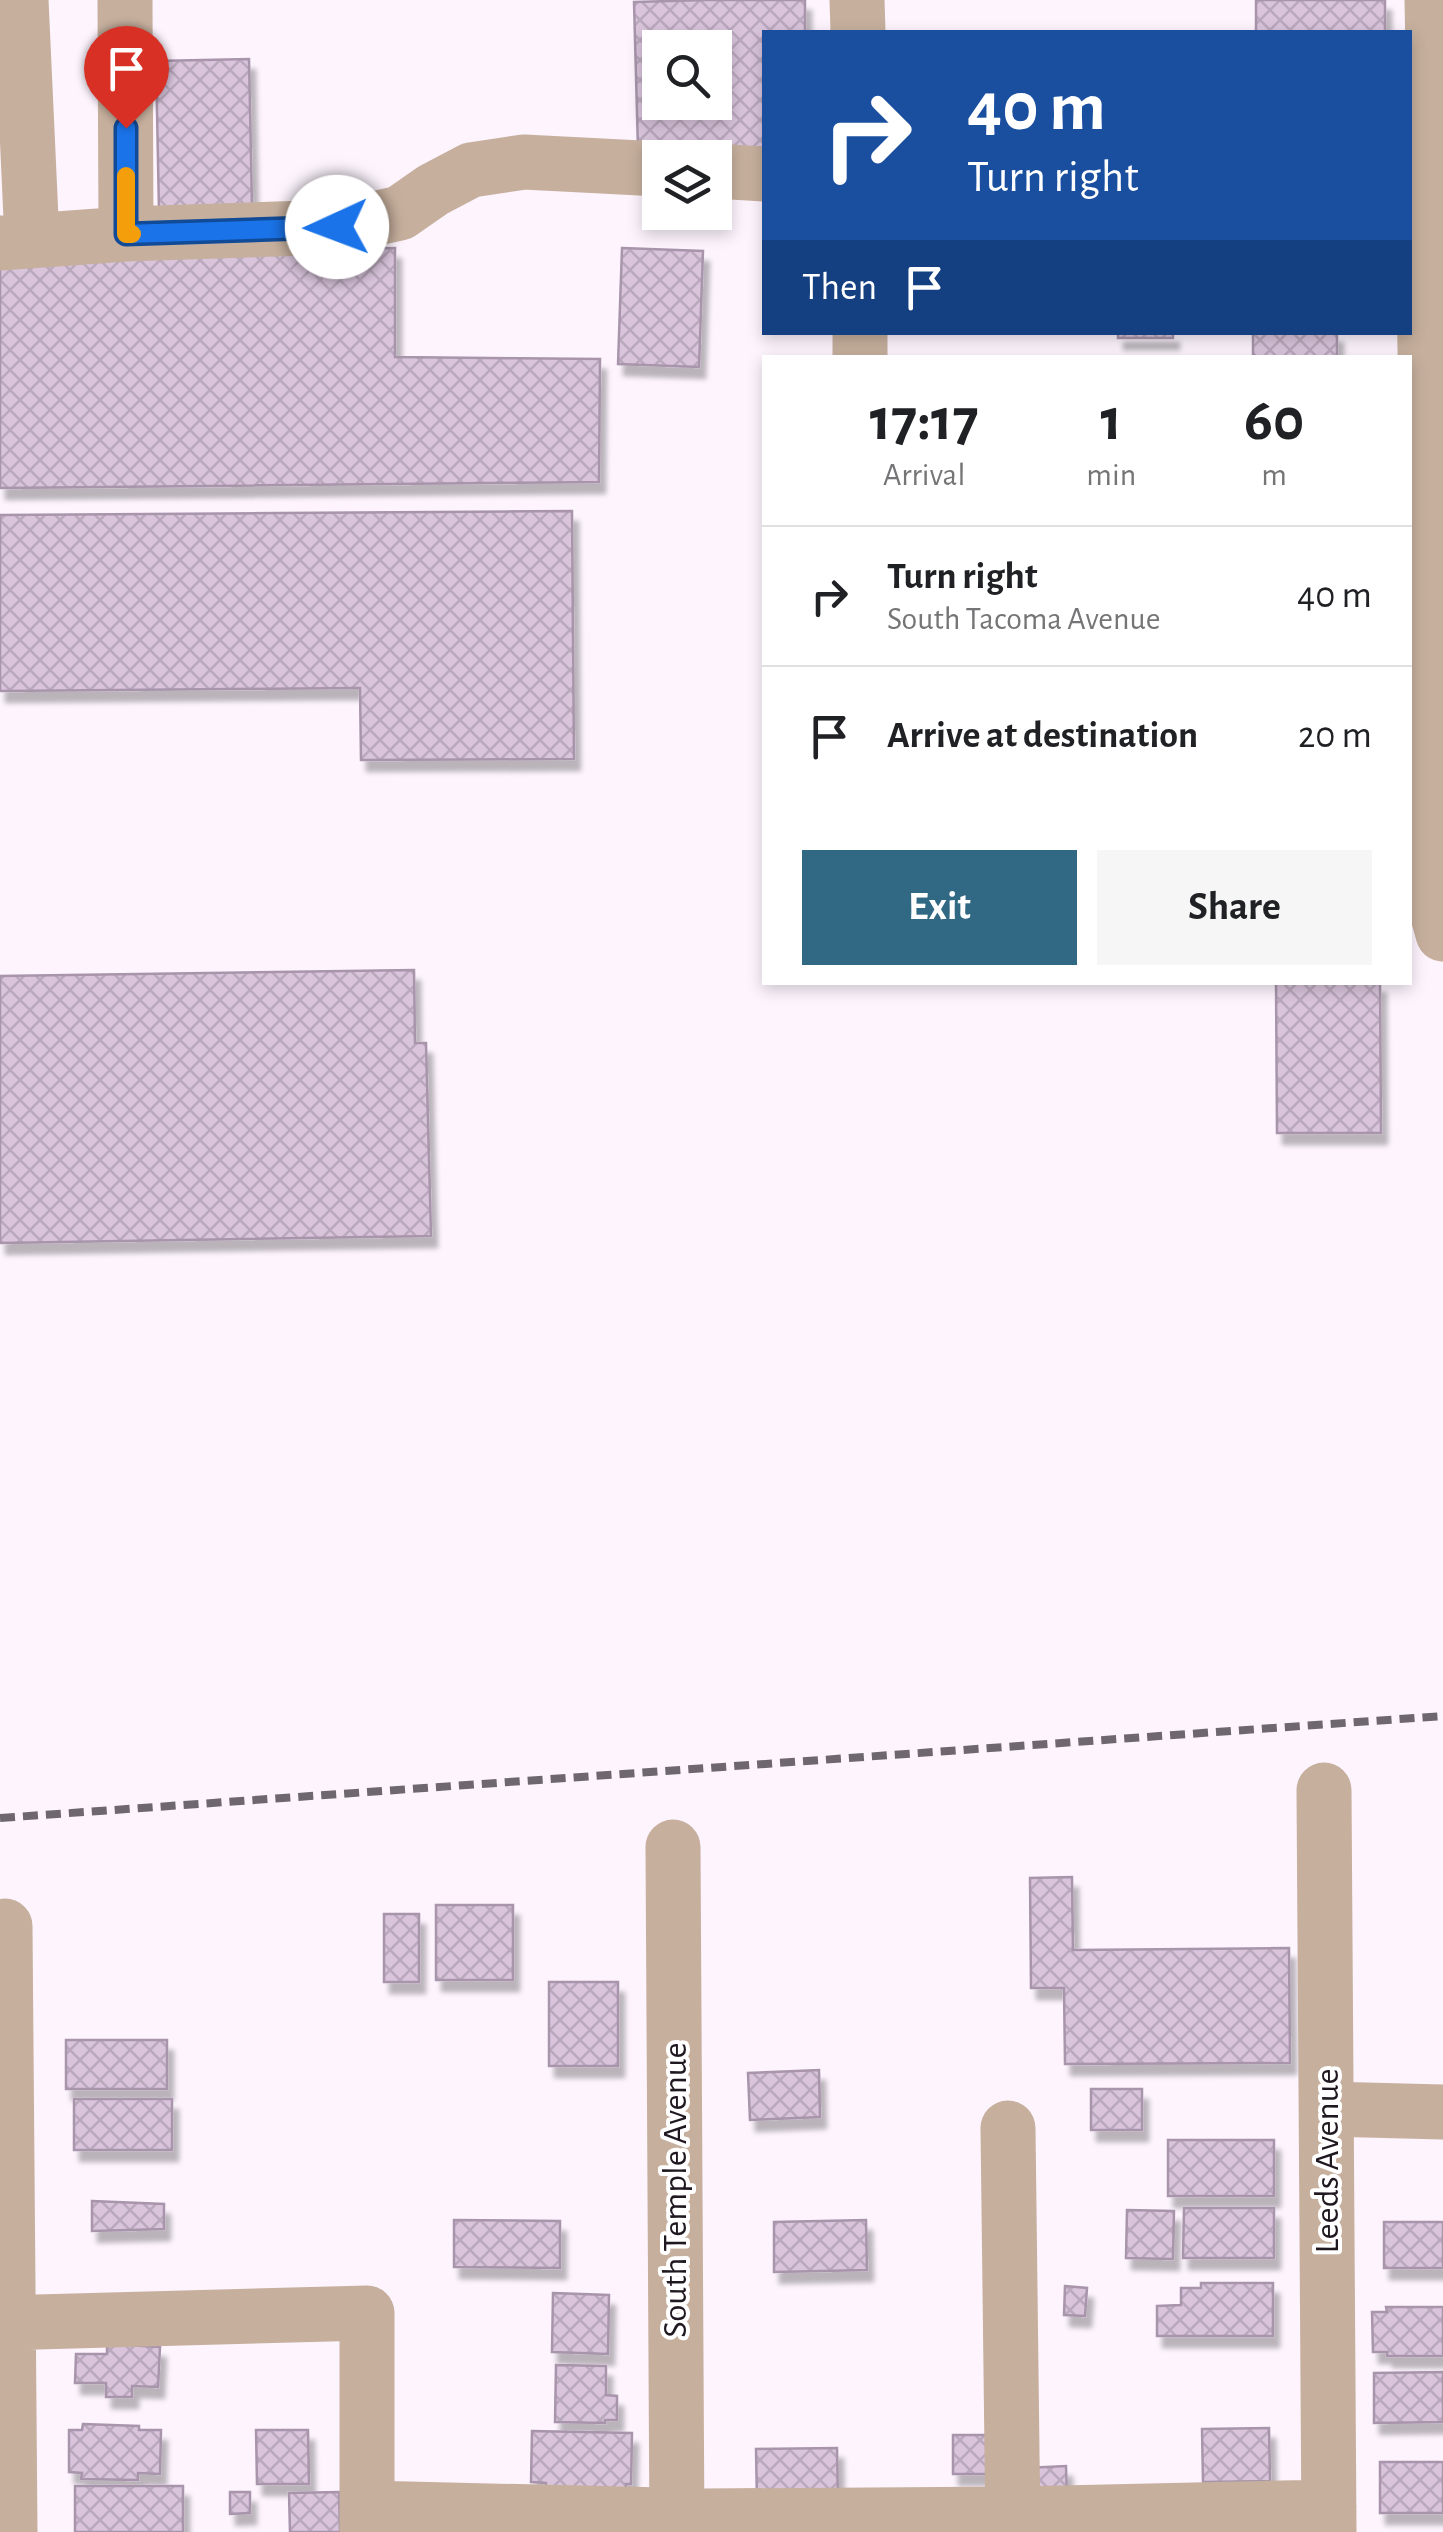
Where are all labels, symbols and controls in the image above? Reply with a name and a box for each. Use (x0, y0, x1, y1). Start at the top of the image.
pin (84, 26, 169, 129)
map controls (642, 30, 732, 230)
button: search (642, 30, 732, 120)
icon: arrive (99, 41, 154, 96)
icon: right (802, 70, 932, 200)
text: 40 m (967, 73, 1106, 143)
button: layers (642, 140, 732, 230)
text: Turn right (967, 155, 1139, 200)
position arrow (285, 175, 389, 279)
icon: arrive (897, 260, 952, 315)
text: Then (802, 269, 877, 307)
text: 17:17 (870, 391, 979, 451)
text: 1 (1100, 391, 1122, 451)
text: 60 (1244, 391, 1304, 451)
text: Arrival (883, 459, 965, 491)
text: min (1086, 459, 1136, 491)
text: m (1261, 459, 1287, 491)
text: Turn right (887, 558, 1037, 596)
icon: right (802, 569, 857, 624)
text: 40 m (1297, 577, 1372, 615)
text: South Tacoma Avenue (887, 603, 1161, 635)
icon: arrive (802, 709, 857, 764)
text: Arrive at destination (887, 717, 1198, 755)
text: 20 m (1298, 717, 1372, 755)
button: Exit (802, 850, 1077, 965)
button: Share (1097, 850, 1372, 965)
street label: South Temple Avenue (658, 2042, 693, 2338)
street label: Leeds Avenue (1310, 2068, 1345, 2254)

